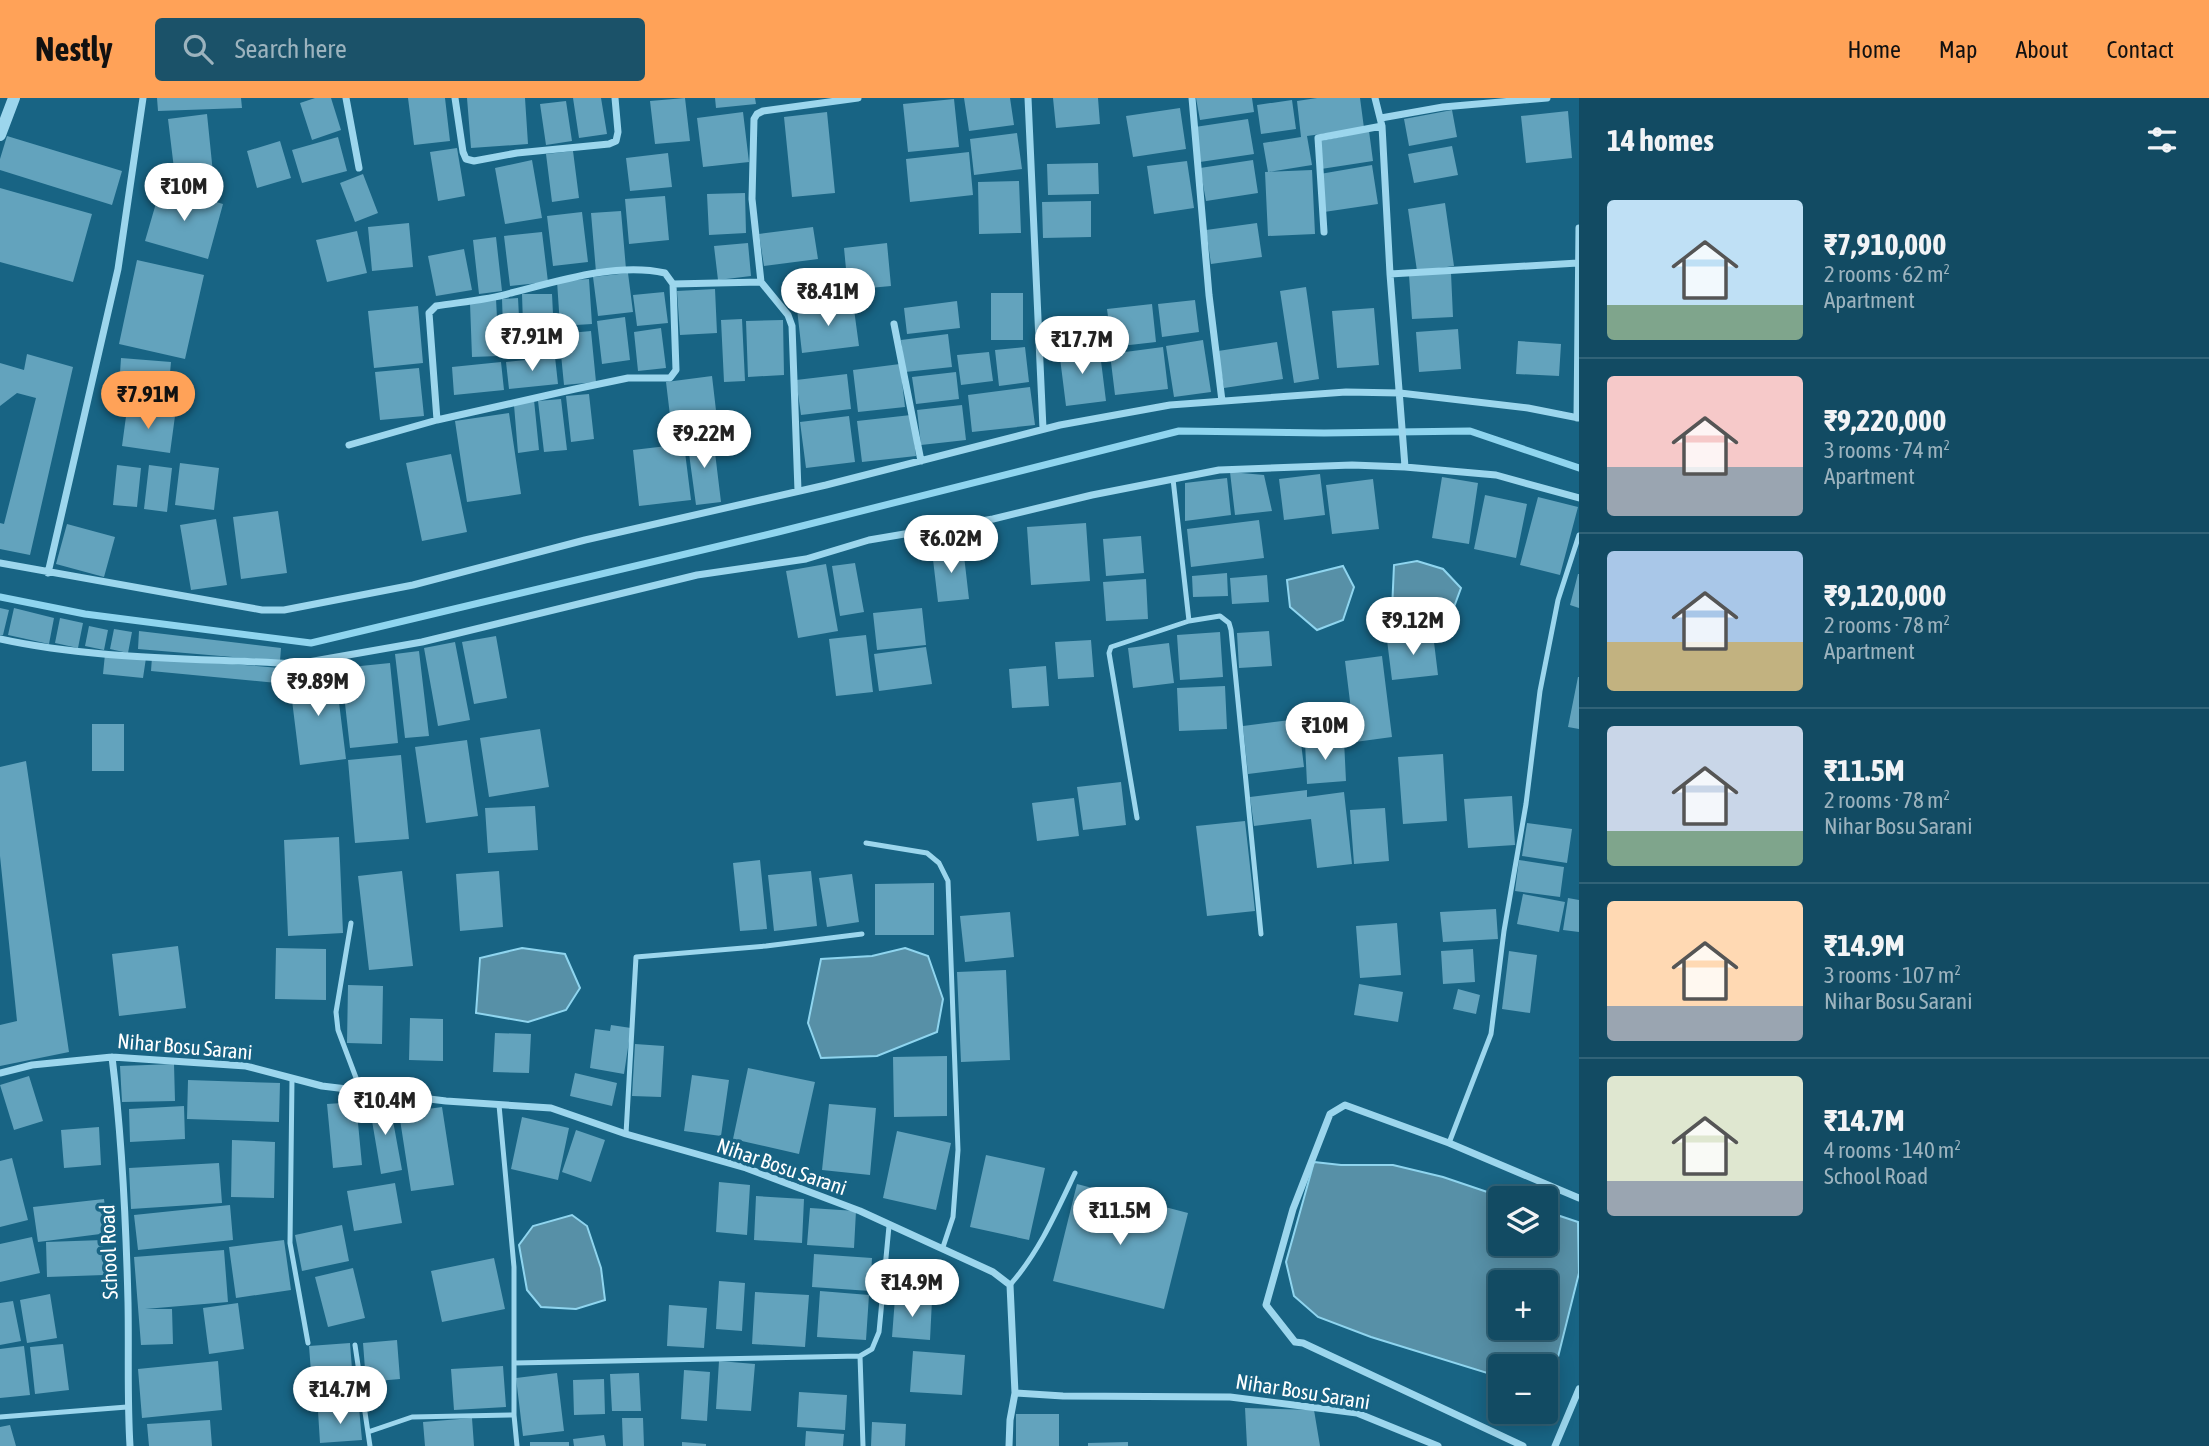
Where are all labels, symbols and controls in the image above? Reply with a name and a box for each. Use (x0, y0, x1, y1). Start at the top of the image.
search box (155, 18, 645, 81)
text: Nestly (35, 30, 113, 68)
icon: search (179, 30, 217, 68)
text: Search here (235, 34, 347, 64)
text: Home (1847, 36, 1901, 63)
text: Map (1939, 36, 1977, 63)
text: About (2015, 36, 2068, 63)
text: Contact (2106, 36, 2174, 63)
icon: filters (2143, 121, 2181, 159)
text: 14 homes (1607, 123, 1714, 157)
pin: ₹10M (143, 164, 225, 223)
text: ₹10M (161, 173, 207, 199)
text: ₹7,910,000 (1824, 227, 1946, 261)
icon: home (1663, 228, 1747, 312)
text: 2 rooms · 62 m² (1824, 261, 1950, 287)
pin: ₹8.41M (771, 268, 885, 328)
text: ₹8.41M (797, 278, 859, 304)
text: Apartment (1824, 287, 1915, 313)
pin: ₹7.91M (475, 314, 589, 373)
pin: ₹17.7M (1025, 316, 1139, 376)
text: ₹7.91M (501, 323, 563, 349)
text: ₹17.7M (1051, 326, 1113, 352)
pin: ₹7.91M (91, 372, 205, 431)
text: ₹7.91M (117, 381, 179, 407)
text: ₹9,220,000 (1824, 403, 1946, 437)
icon: home (1663, 404, 1747, 488)
pin: ₹9.22M (647, 410, 761, 470)
text: ₹9.22M (673, 420, 735, 446)
text: 3 rooms · 74 m² (1824, 437, 1950, 463)
text: Apartment (1824, 463, 1915, 489)
pin: ₹6.02M (894, 516, 1008, 575)
text: ₹6.02M (920, 525, 982, 551)
text: ₹9,120,000 (1824, 578, 1946, 612)
icon: home (1663, 579, 1747, 663)
pin: ₹9.12M (1356, 598, 1470, 657)
text: ₹9.12M (1382, 607, 1444, 633)
text: 2 rooms · 78 m² (1824, 612, 1950, 638)
text: Apartment (1824, 638, 1915, 664)
pin: ₹9.89M (261, 658, 375, 718)
text: ₹9.89M (287, 668, 349, 694)
pin: ₹10M (1284, 702, 1366, 762)
text: ₹10M (1302, 712, 1348, 738)
text: ₹11.5M (1824, 753, 1905, 787)
icon: home (1663, 754, 1747, 838)
text: 2 rooms · 78 m² (1824, 787, 1950, 813)
text: Nihar Bosu Sarani (1824, 813, 1973, 839)
text: ₹14.9M (1824, 928, 1905, 962)
icon: home (1663, 929, 1747, 1013)
text: 3 rooms · 107 m² (1824, 962, 1961, 988)
text: Nihar Bosu Sarani (1824, 988, 1973, 1014)
street label: Nihar Bosu Sarani (116, 1028, 254, 1064)
pin: ₹10.4M (328, 1077, 442, 1137)
text: ₹10.4M (354, 1087, 416, 1113)
text: ₹14.7M (1824, 1103, 1905, 1137)
icon: home (1663, 1104, 1747, 1188)
street label: Nihar Bosu Sarani (714, 1133, 850, 1199)
text: 4 rooms · 140 m² (1824, 1137, 1961, 1163)
text: School Road (1824, 1163, 1928, 1189)
map controls (1488, 1186, 1558, 1424)
button: layers (1488, 1186, 1558, 1256)
pin: ₹11.5M (1063, 1188, 1177, 1247)
text: ₹11.5M (1089, 1197, 1151, 1223)
street label: School Road (94, 1204, 122, 1300)
pin: ₹14.9M (855, 1260, 969, 1319)
text: ₹14.9M (881, 1269, 943, 1295)
button: + (1488, 1270, 1558, 1340)
button: − (1488, 1354, 1558, 1424)
pin: ₹14.7M (283, 1366, 397, 1426)
street label: Nihar Bosu Sarani (1234, 1369, 1372, 1413)
text: ₹14.7M (309, 1376, 371, 1402)

